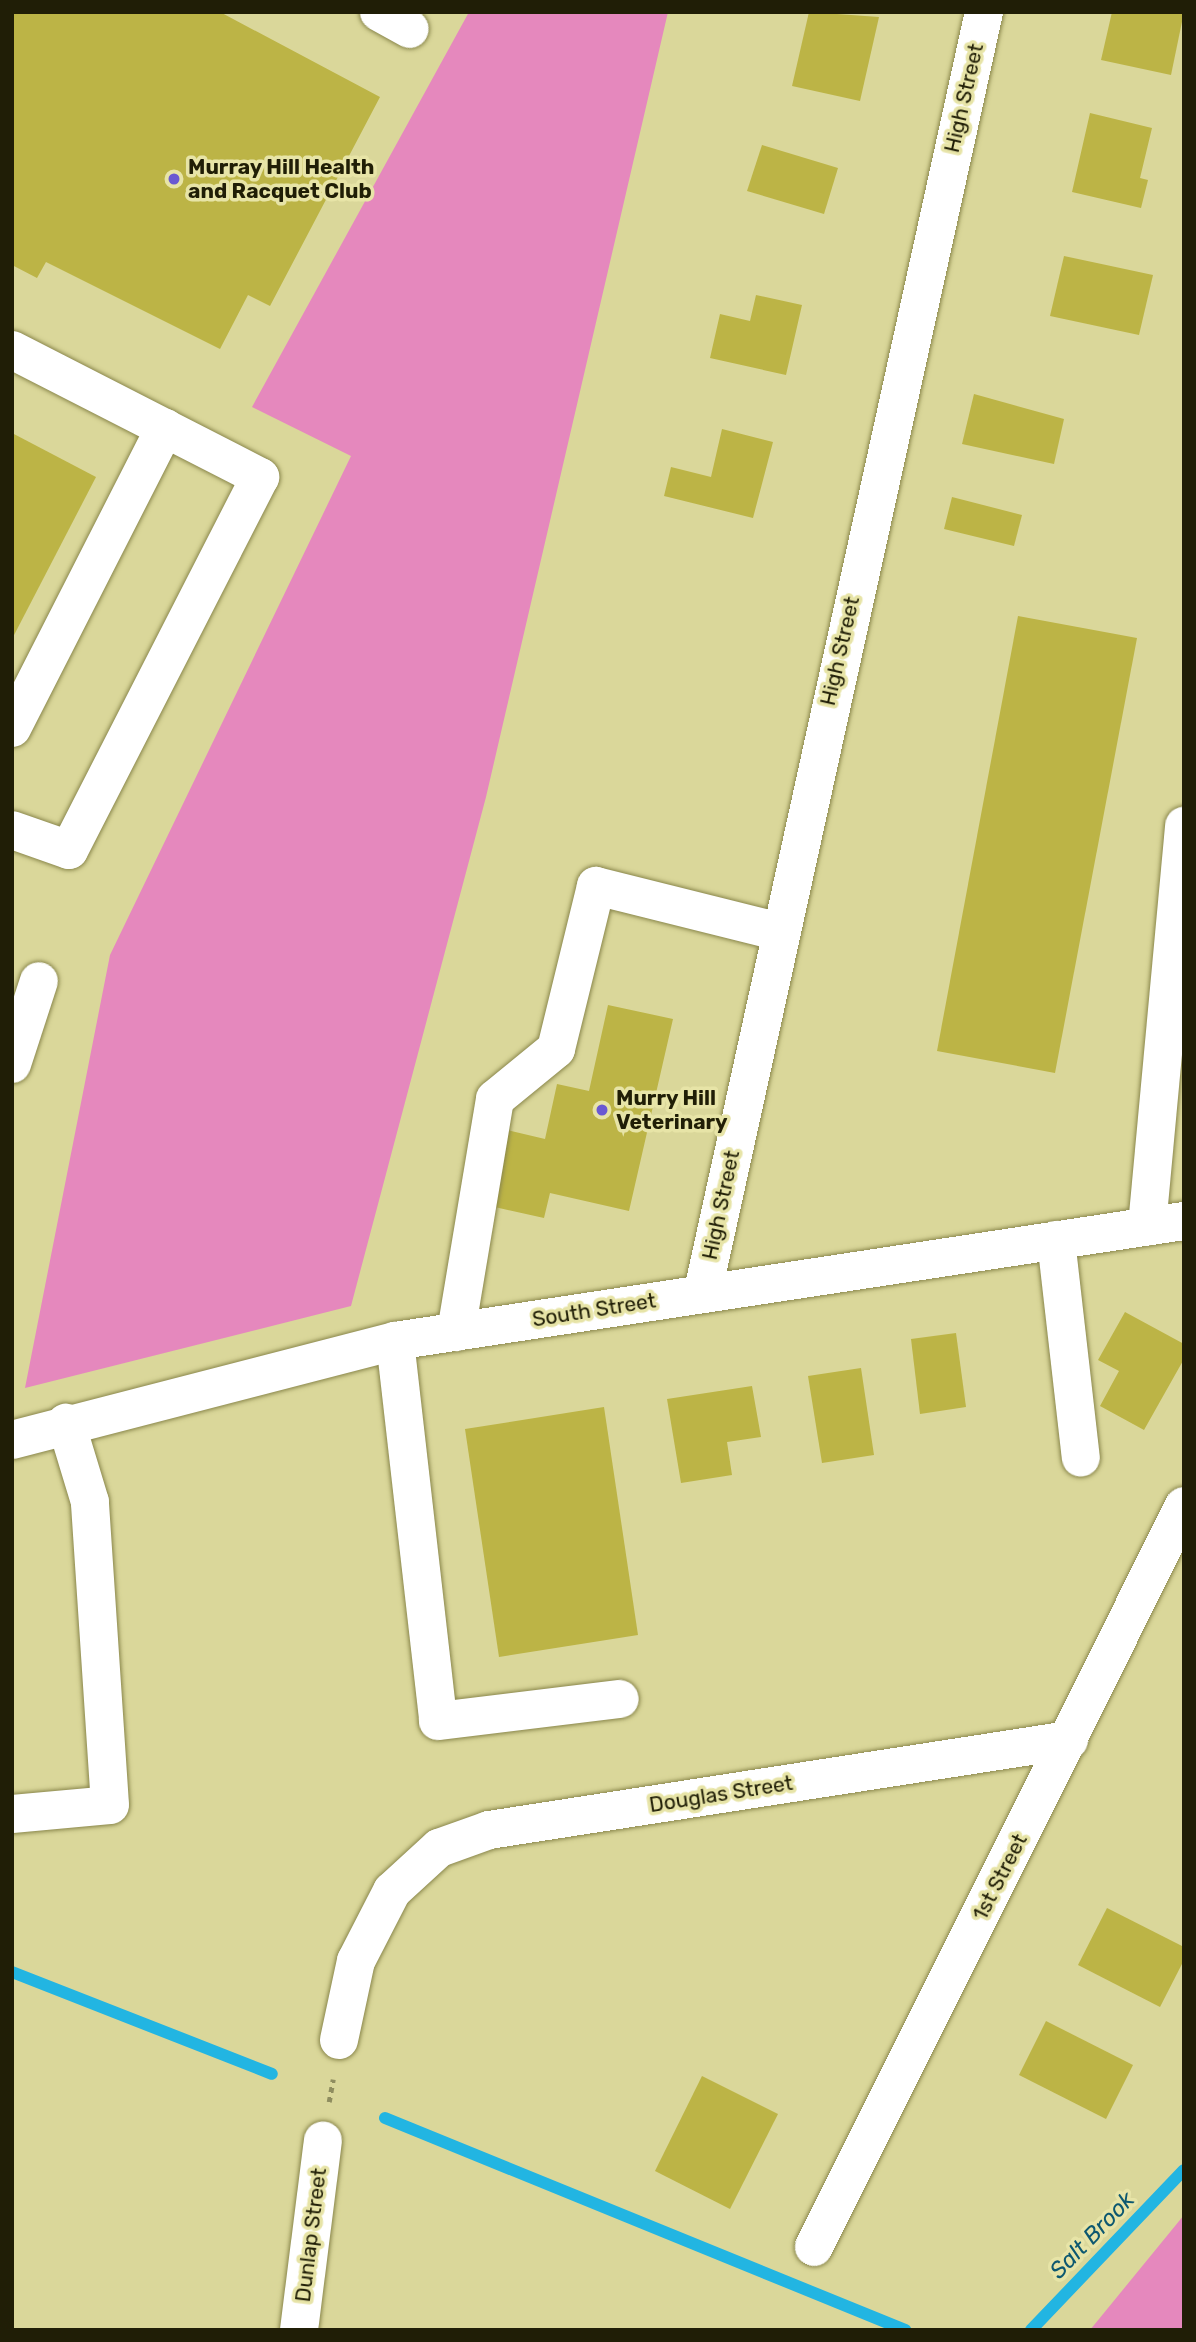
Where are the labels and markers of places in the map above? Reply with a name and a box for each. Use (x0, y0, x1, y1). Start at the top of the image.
place label: Murray Hill Health and Racquet Club (188, 154, 375, 204)
marker: Murray Hill Health and Racquet Club (166, 171, 182, 187)
place label: Murry Hill Veterinary (616, 1085, 728, 1135)
marker: Murry Hill Veterinary (594, 1102, 610, 1118)

